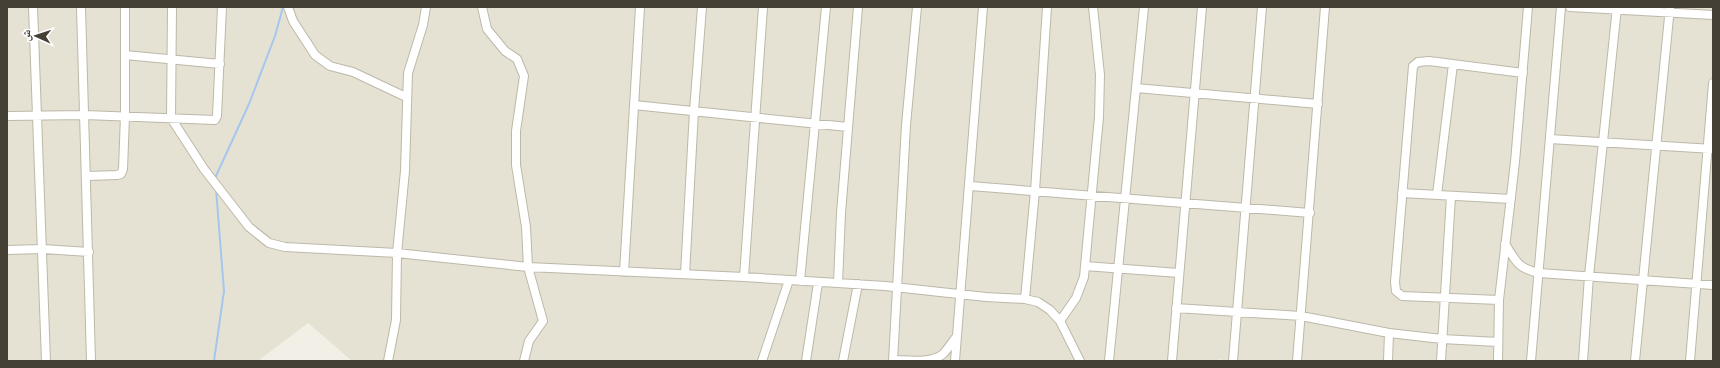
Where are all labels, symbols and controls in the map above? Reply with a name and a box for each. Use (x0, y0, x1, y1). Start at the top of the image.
north arrow (16, 16, 56, 56)
text: ش (20, 29, 34, 42)

